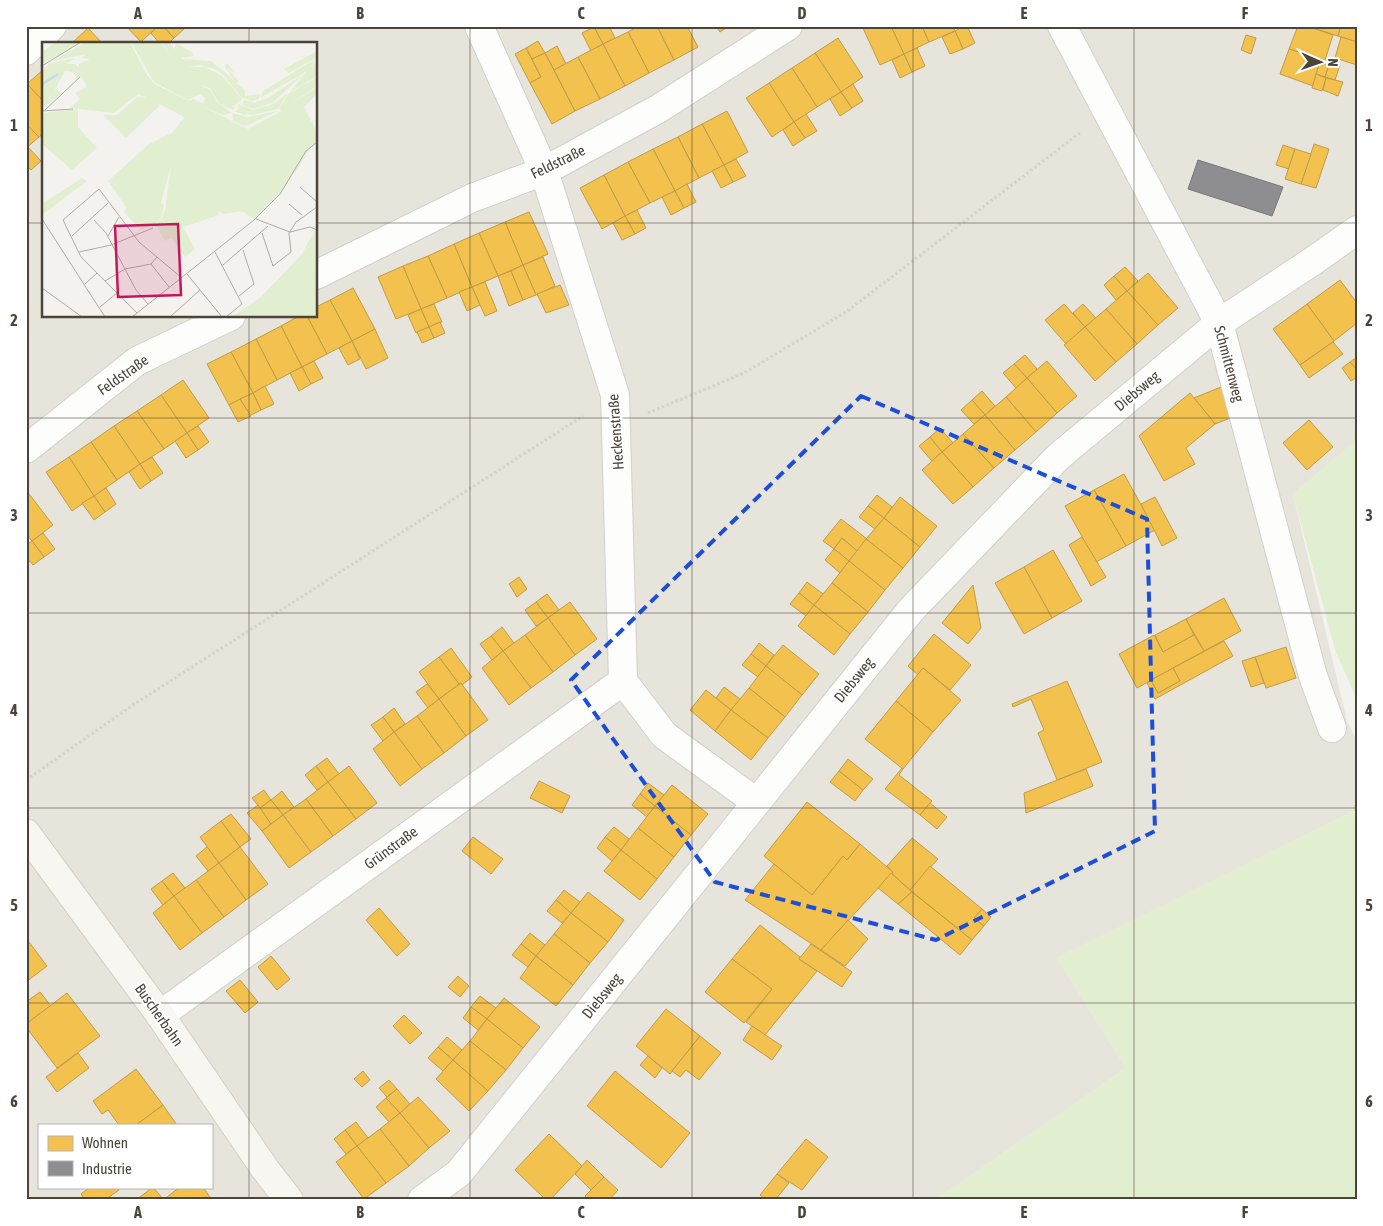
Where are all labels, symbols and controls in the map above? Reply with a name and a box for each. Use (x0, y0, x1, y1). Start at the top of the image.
text: A (133, 4, 142, 22)
text: B (356, 4, 364, 22)
text: C (577, 4, 585, 22)
text: D (798, 4, 807, 22)
text: E (1021, 4, 1028, 22)
text: F (1242, 4, 1249, 22)
north arrow (1296, 38, 1346, 88)
inset map (42, 42, 318, 318)
text: N (1325, 58, 1341, 67)
text: 1 (10, 116, 18, 134)
text: 1 (1365, 116, 1373, 134)
street label: Feldstraße (528, 141, 588, 182)
text: 2 (10, 311, 18, 329)
text: 2 (1365, 311, 1373, 329)
street label: Schmittenweg (1211, 324, 1248, 404)
street label: Feldstraße (94, 351, 152, 398)
street label: Diebsweg (1111, 367, 1163, 414)
street label: Heckenstraße (604, 393, 627, 471)
text: 3 (10, 506, 18, 524)
text: 3 (1365, 506, 1373, 524)
street label: Diebsweg (830, 653, 877, 706)
text: 4 (9, 701, 18, 719)
text: 4 (1364, 701, 1373, 719)
street label: Grünstraße (361, 823, 421, 873)
text: 5 (10, 896, 18, 914)
text: 5 (1365, 896, 1373, 914)
street label: Diebsweg (578, 969, 625, 1022)
street label: Buscherbahn (132, 980, 187, 1049)
text: 6 (10, 1092, 18, 1110)
text: 6 (1365, 1092, 1373, 1110)
legend (38, 1124, 212, 1188)
text: Wohnen (82, 1134, 128, 1151)
text: Industrie (82, 1160, 132, 1177)
text: A (133, 1203, 142, 1221)
text: B (356, 1203, 364, 1221)
text: C (577, 1203, 585, 1221)
text: D (798, 1203, 807, 1221)
text: E (1021, 1203, 1028, 1221)
text: F (1242, 1203, 1249, 1221)

